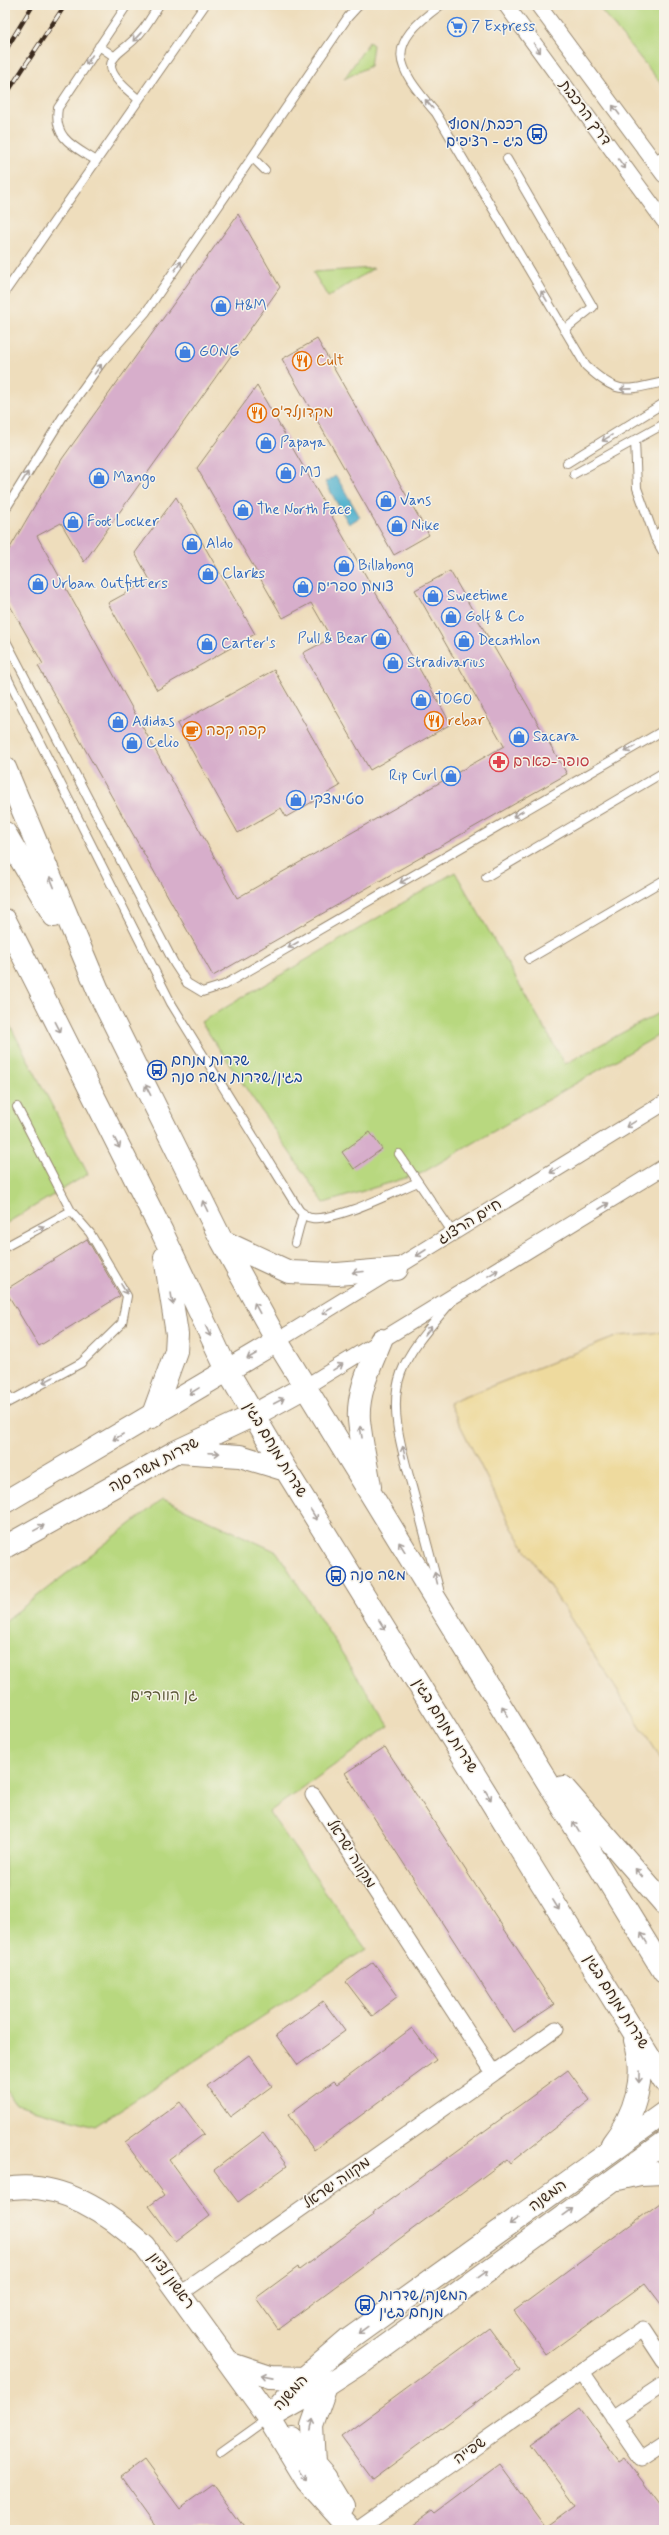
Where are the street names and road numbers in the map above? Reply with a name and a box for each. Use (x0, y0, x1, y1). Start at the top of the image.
street label: דרך הרכבת (554, 75, 615, 150)
street label: חיים הרצוג (434, 1194, 506, 1250)
street label: שדרות מנחם בגין (239, 1398, 311, 1502)
street label: שדרות משה סנה (105, 1433, 203, 1497)
street label: שדרות מנחם בגין (408, 1675, 482, 1777)
street label: מקווה ישראל (322, 1816, 380, 1892)
street label: שדרות מנחם בגין (579, 1951, 653, 2053)
street label: מקווה ישראל (299, 2152, 375, 2214)
street label: המשנה (525, 2175, 571, 2217)
street label: ראשון לציון (143, 2248, 199, 2314)
street label: המשנה (269, 2371, 313, 2415)
street label: שפייה (450, 2433, 490, 2469)

